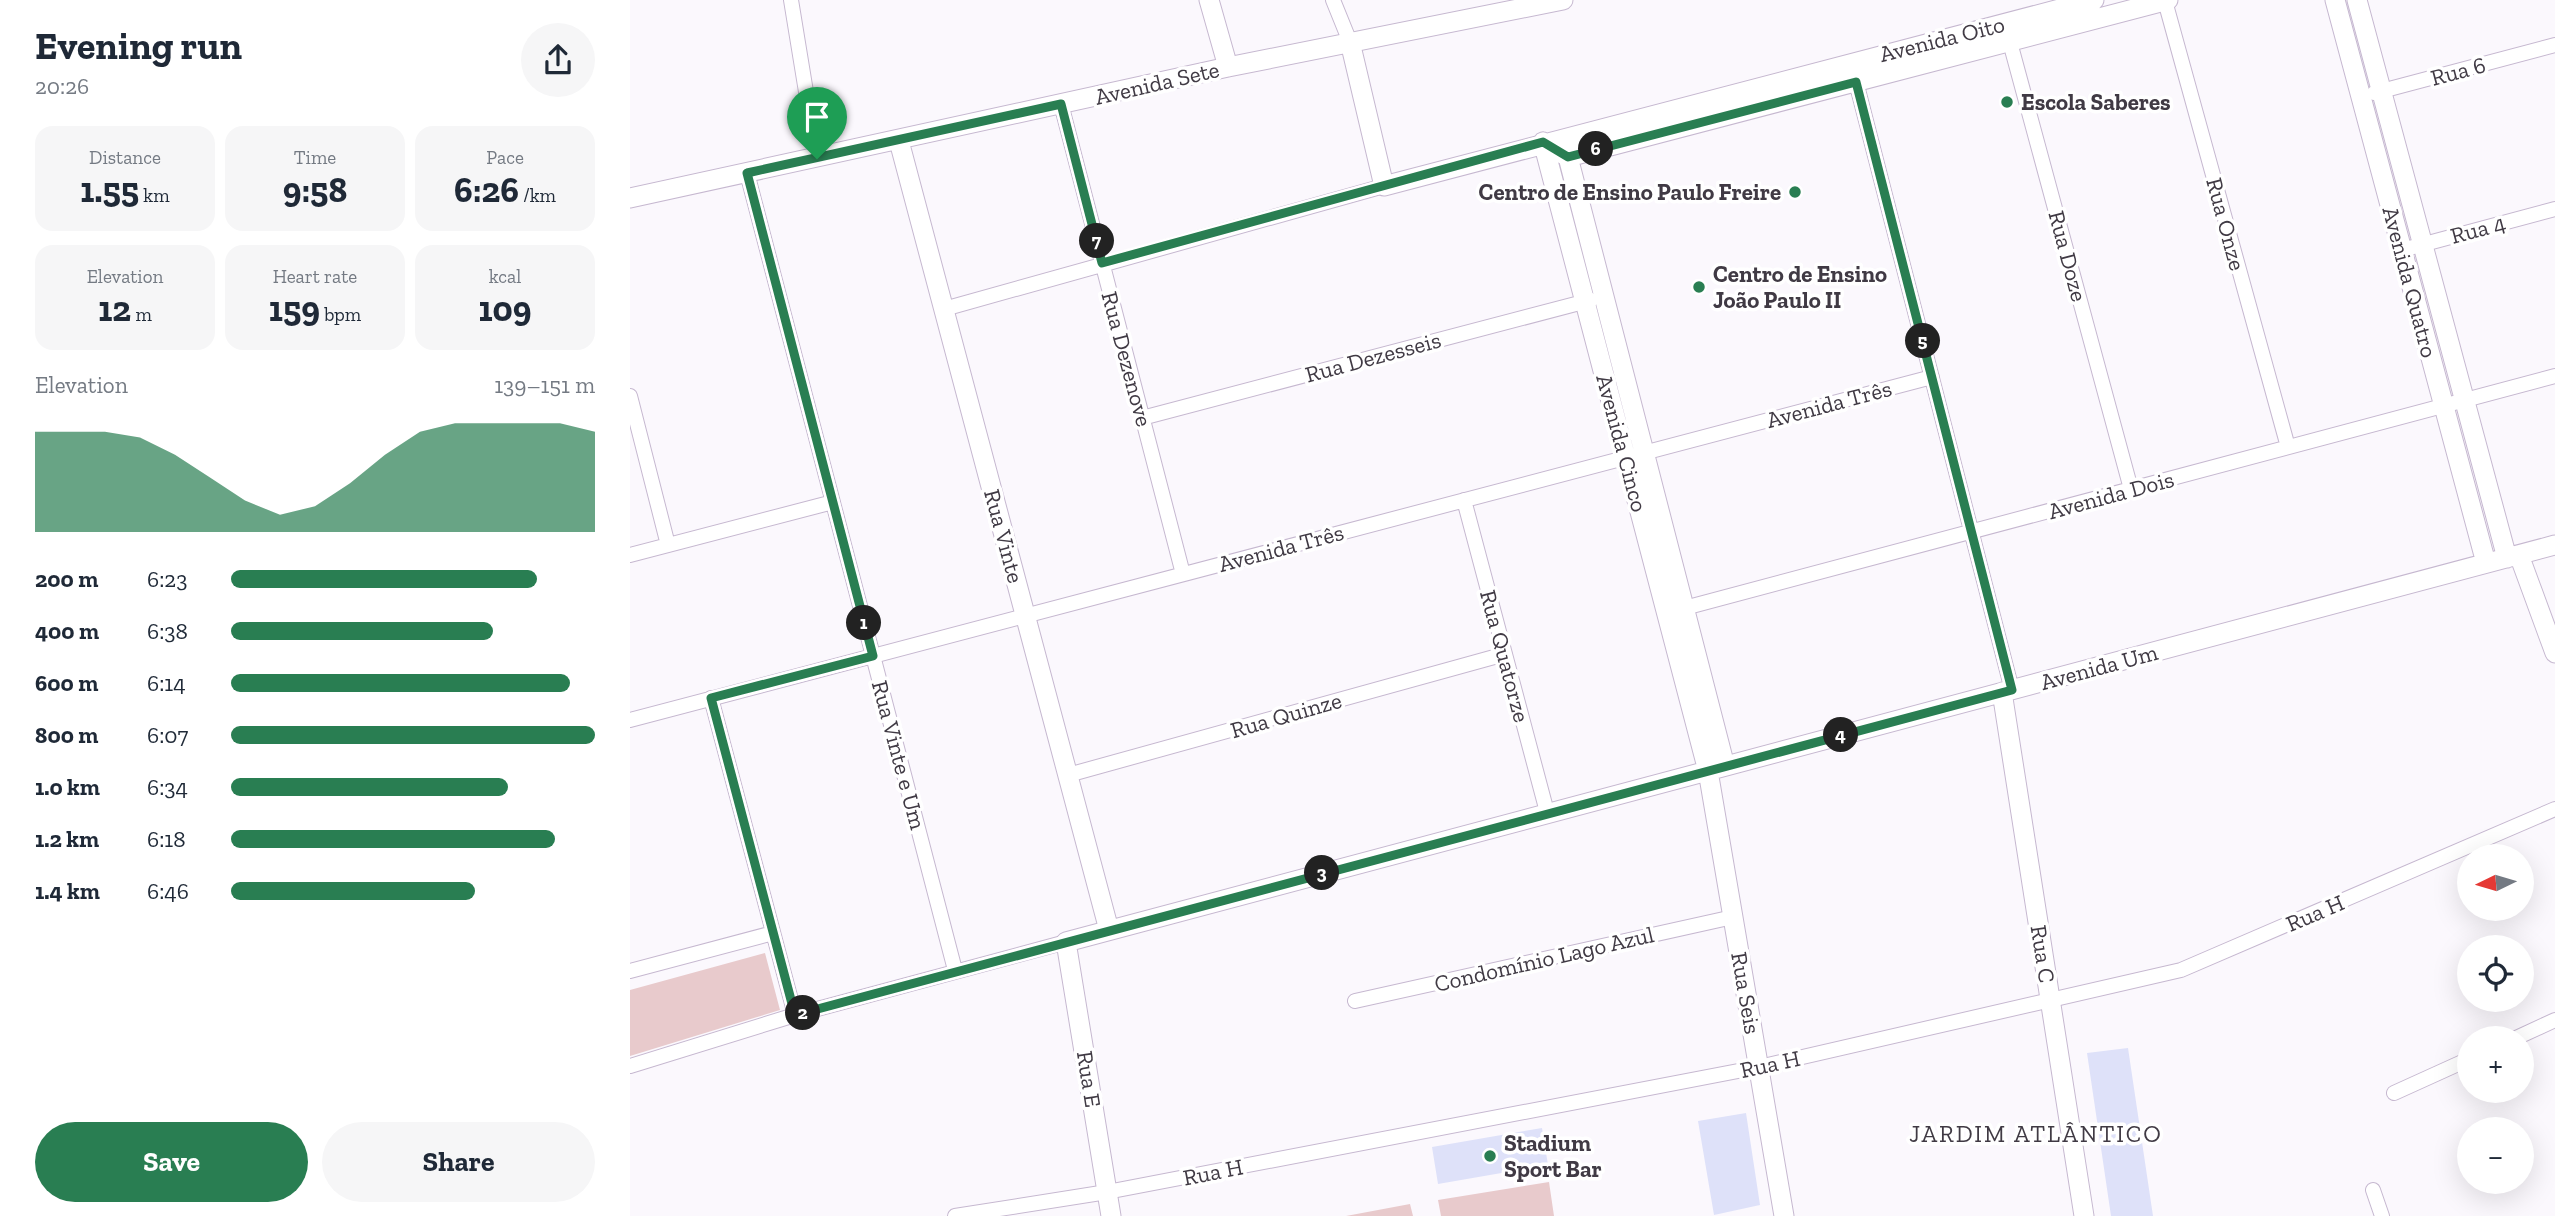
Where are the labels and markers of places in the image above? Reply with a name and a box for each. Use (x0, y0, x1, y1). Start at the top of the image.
pin (787, 87, 847, 159)
place label: Escola Saberes (2021, 88, 2171, 116)
marker: Escola Saberes (1999, 94, 2015, 110)
pin: 6 (1578, 132, 1614, 166)
place label: Centro de Ensino Paulo Freire (1479, 178, 1781, 206)
marker: Centro de Ensino Paulo Freire (1787, 184, 1803, 200)
pin: 7 (1079, 224, 1114, 258)
place label: Centro de Ensino João Paulo II (1713, 260, 1887, 314)
marker: Centro de Ensino João Paulo II (1691, 279, 1707, 295)
pin: 5 (1906, 324, 1940, 358)
pin: 1 (846, 606, 882, 640)
pin: 4 (1824, 718, 1858, 752)
pin: 3 (1304, 856, 1340, 890)
pin: 2 (786, 996, 820, 1030)
place label: Stadium Sport Bar (1504, 1129, 1602, 1183)
marker: Stadium Sport Bar (1482, 1148, 1498, 1164)

